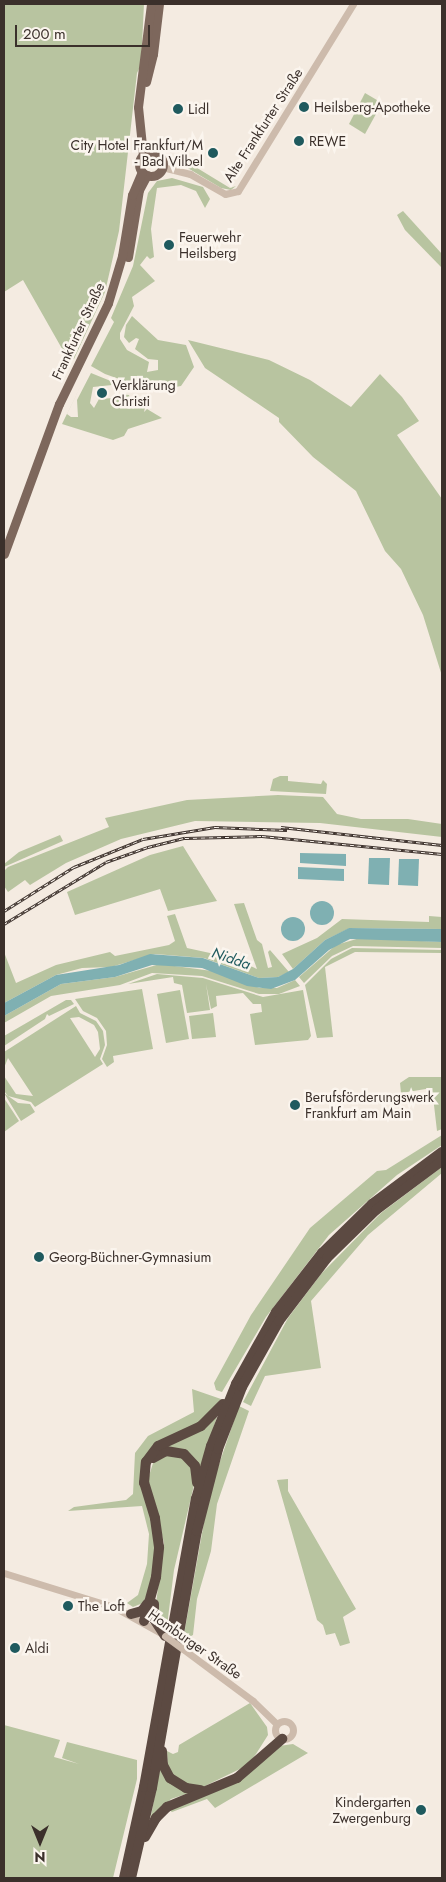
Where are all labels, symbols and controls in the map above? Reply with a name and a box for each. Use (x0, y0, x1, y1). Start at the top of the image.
scale bar (18, 15, 152, 47)
text: 200 m (23, 23, 66, 45)
street label: Alte Frankfurter Straße (220, 65, 306, 185)
place label: Heilsberg-Apotheke (314, 99, 430, 115)
place label: Lidl (188, 101, 209, 117)
marker: Heilsberg-Apotheke (298, 101, 310, 113)
marker: Lidl (172, 103, 184, 115)
place label: REWE (309, 133, 346, 149)
marker: REWE (293, 135, 305, 147)
place label: City Hotel Frankfurt/M - Bad Vilbel (71, 137, 203, 170)
marker: City Hotel Frankfurt/M - Bad Vilbel (207, 147, 219, 159)
place label: Feuerwehr Heilsberg (179, 229, 241, 262)
marker: Feuerwehr Heilsberg (163, 239, 175, 251)
street label: Frankfurter Straße (48, 280, 108, 382)
place label: Verklärung Christi (112, 377, 176, 410)
marker: Verklärung Christi (96, 387, 108, 399)
water label: Nidda (209, 944, 253, 974)
place label: Berufsförderungswerk Frankfurt am Main (305, 1089, 434, 1122)
marker: Berufsförderungswerk Frankfurt am Main (289, 1099, 301, 1111)
place label: Georg-Büchner-Gymnasium (49, 1249, 211, 1265)
marker: Georg-Büchner-Gymnasium (33, 1251, 45, 1263)
place label: The Loft (78, 1598, 125, 1614)
marker: The Loft (62, 1600, 74, 1612)
street label: Homburger Straße (145, 1605, 245, 1683)
place label: Aldi (25, 1640, 49, 1656)
marker: Aldi (9, 1642, 21, 1654)
place label: Kindergarten Zwergenburg (333, 1794, 411, 1826)
marker: Kindergarten Zwergenburg (415, 1804, 427, 1816)
north arrow (15, 1817, 65, 1867)
text: N (34, 1847, 46, 1867)

